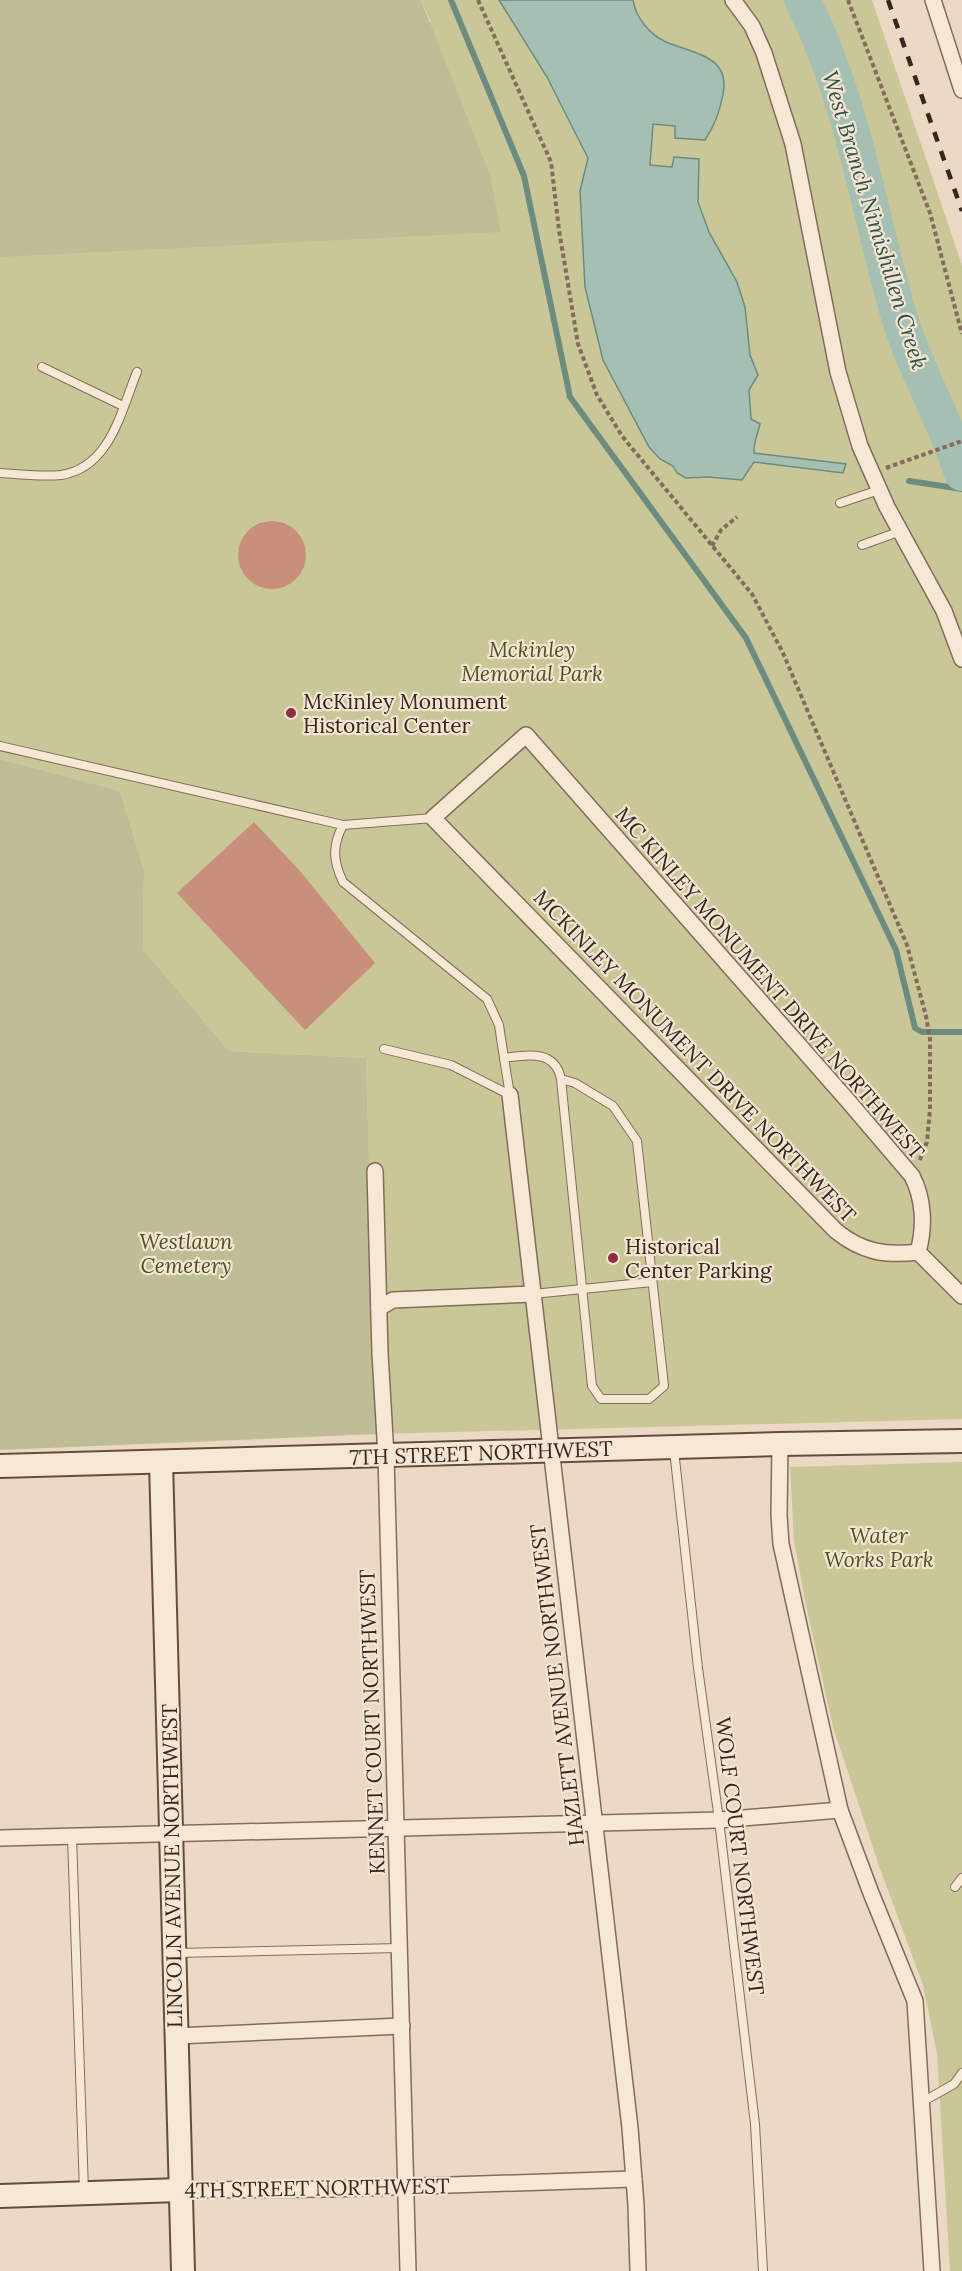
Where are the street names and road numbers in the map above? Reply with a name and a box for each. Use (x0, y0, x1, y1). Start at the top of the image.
street label: MC KINLEY MONUMENT DRIVE NORTHWEST (610, 801, 930, 1165)
street label: MCKINLEY MONUMENT DRIVE NORTHWEST (528, 884, 862, 1228)
street label: 7TH STREET NORTHWEST (349, 1435, 613, 1471)
street label: HAZLETT AVENUE NORTHWEST (524, 1522, 590, 1848)
street label: KENNET COURT NORTHWEST (353, 1569, 391, 1875)
street label: LINCOLN AVENUE NORTHWEST (156, 1704, 188, 2028)
street label: WOLF COURT NORTHWEST (710, 1715, 770, 1997)
street label: 4TH STREET NORTHWEST (184, 2172, 450, 2204)

